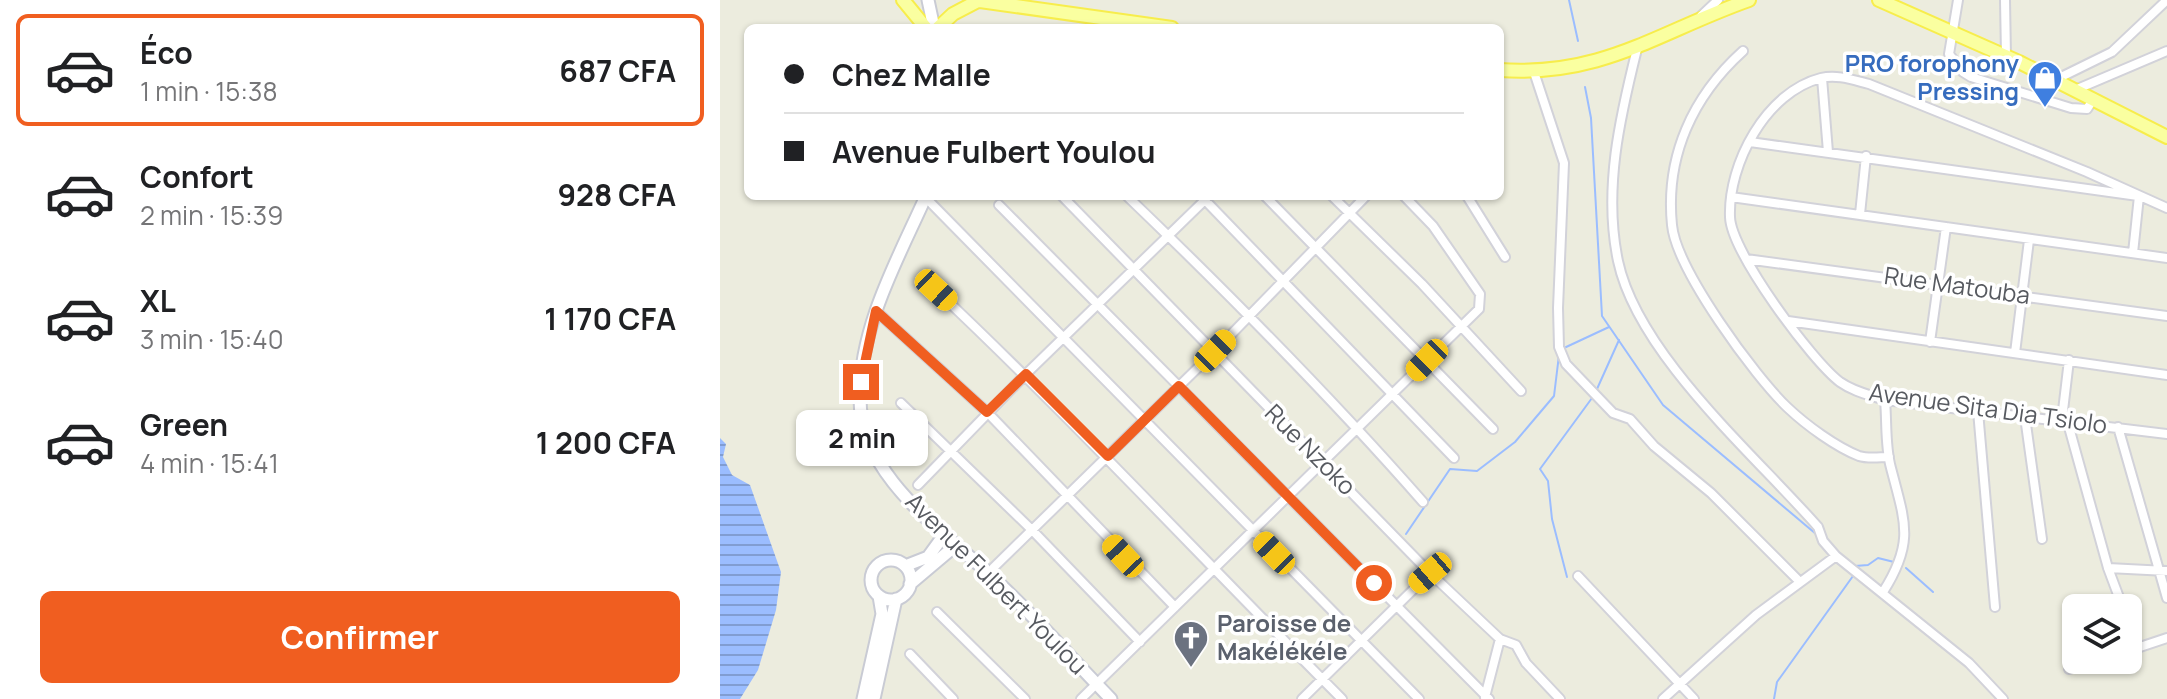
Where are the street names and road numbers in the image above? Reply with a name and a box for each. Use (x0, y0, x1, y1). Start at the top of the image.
street label: Rue Matouba (1882, 258, 2032, 311)
street label: Avenue Sita Dia Tsiolo (1867, 374, 2109, 441)
street label: Rue Nzoko (1258, 396, 1364, 502)
street label: Avenue Fulbert Youlou (899, 485, 1095, 681)

